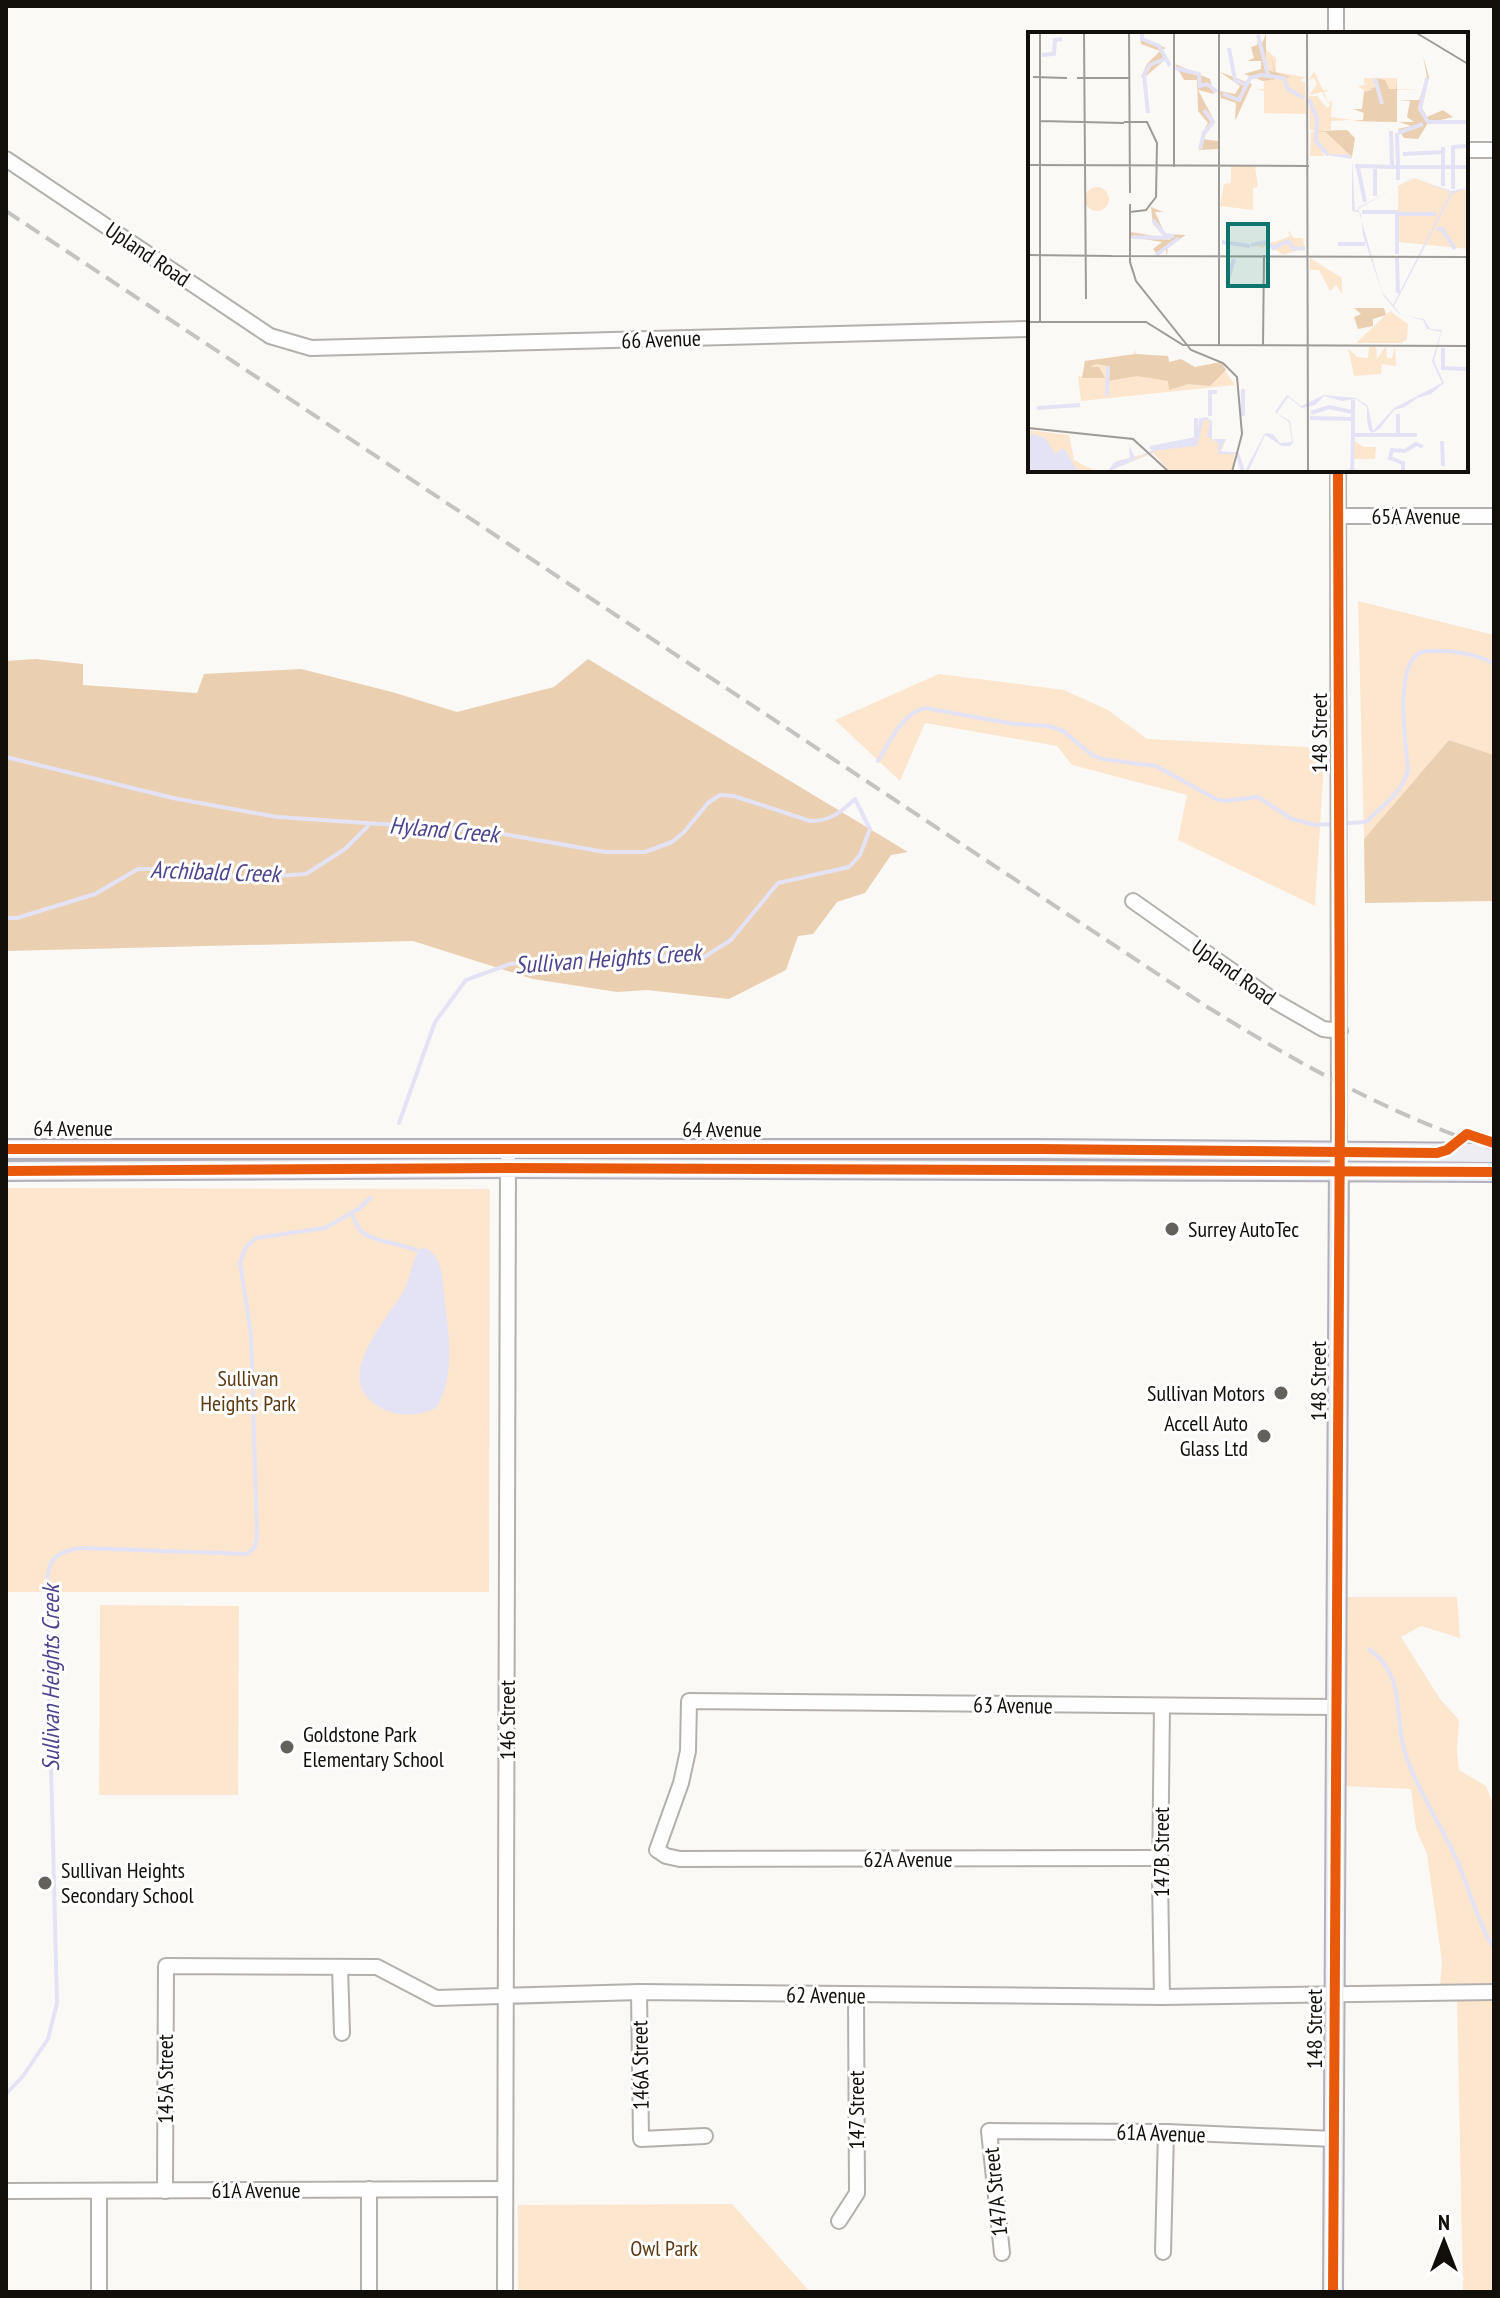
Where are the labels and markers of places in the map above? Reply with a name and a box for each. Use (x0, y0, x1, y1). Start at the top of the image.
place label: Surrey AutoTec (1188, 1215, 1299, 1243)
marker: Surrey AutoTec (1163, 1220, 1181, 1238)
place label: Sullivan Motors (1147, 1379, 1265, 1407)
marker: Sullivan Motors (1272, 1384, 1290, 1402)
place label: Accell Auto Glass Ltd (1164, 1409, 1248, 1462)
marker: Accell Auto Glass Ltd (1255, 1427, 1273, 1445)
place label: Goldstone Park Elementary School (303, 1720, 445, 1773)
marker: Goldstone Park Elementary School (278, 1738, 296, 1756)
place label: Sullivan Heights Secondary School (61, 1856, 195, 1909)
marker: Sullivan Heights Secondary School (36, 1874, 54, 1892)

